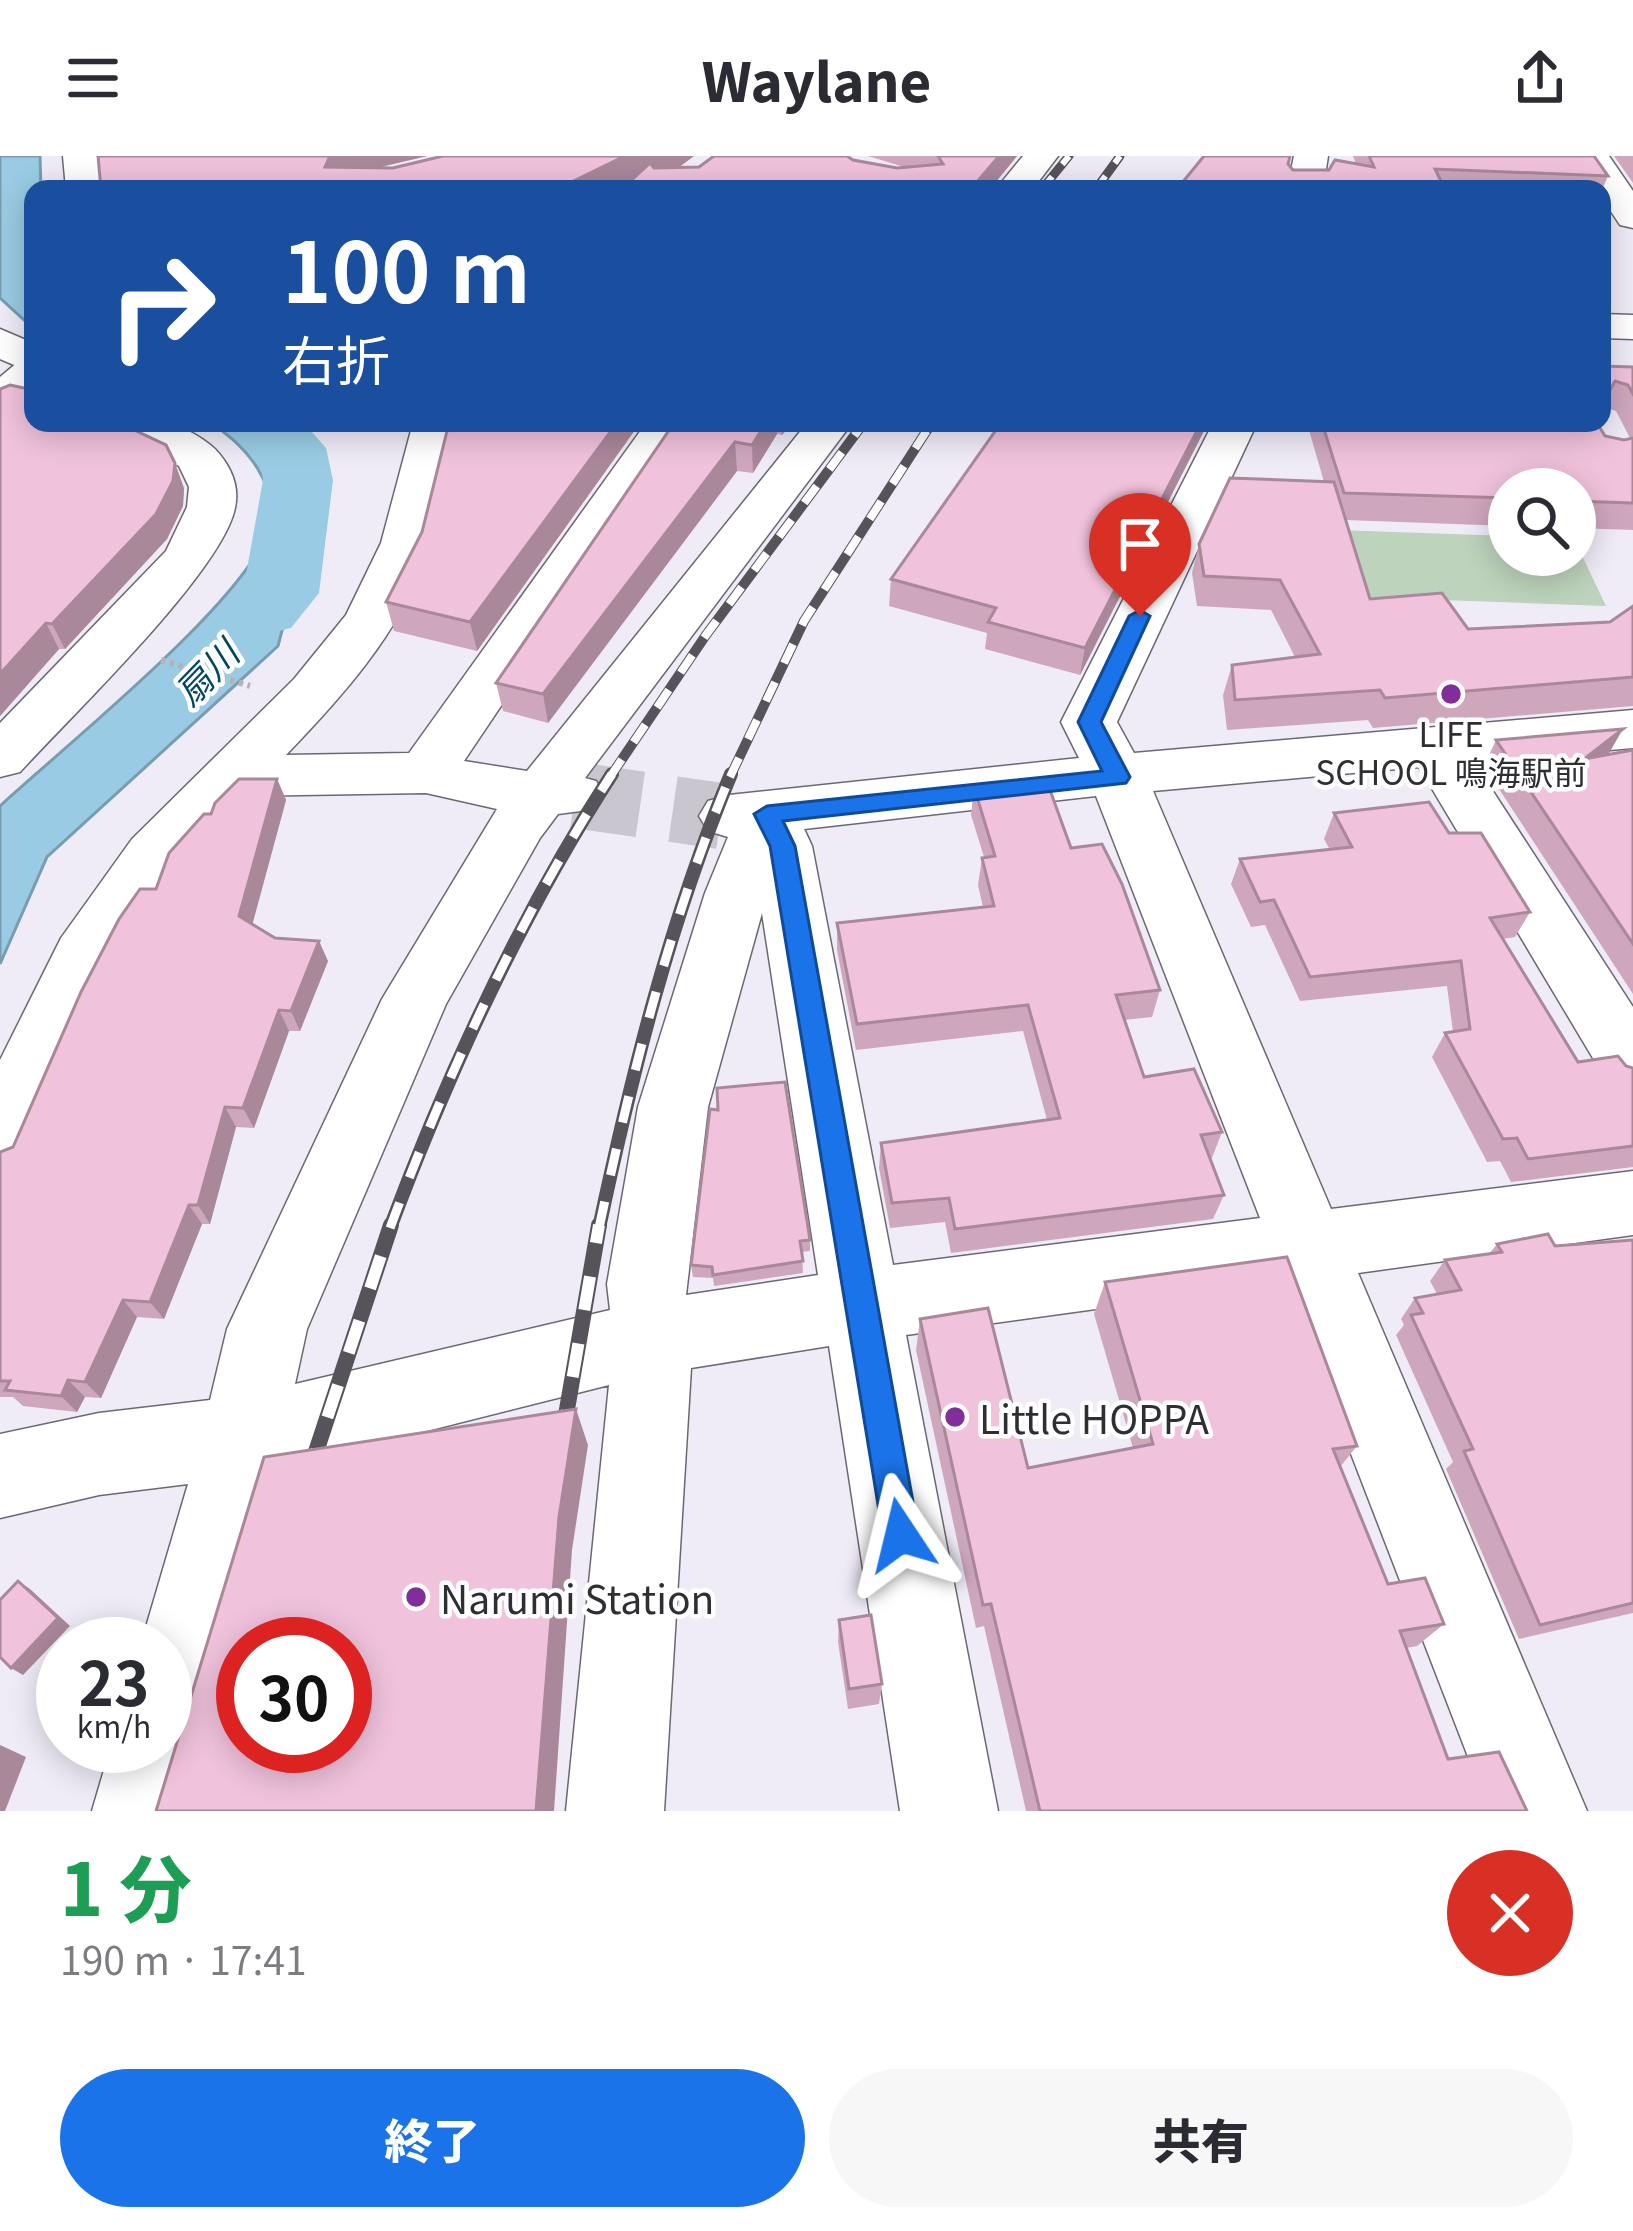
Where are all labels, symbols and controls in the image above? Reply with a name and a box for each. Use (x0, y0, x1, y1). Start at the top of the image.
text: Waylane (702, 39, 931, 118)
icon: menu (60, 45, 126, 111)
icon: share (1507, 45, 1573, 111)
text: 100 m (282, 206, 531, 327)
icon: right (84, 228, 240, 384)
text: 右折 (282, 318, 390, 397)
map controls (1488, 468, 1596, 576)
button: search (1488, 468, 1596, 576)
pin (1089, 493, 1191, 616)
icon: arrive (1107, 511, 1173, 577)
water label: 扇川 (161, 624, 251, 715)
marker: LIFE SCHOOL 鳴海駅前 (1438, 681, 1464, 707)
place label: LIFE SCHOOL 鳴海駅前 (1315, 709, 1587, 795)
place label: Little HOPPA (979, 1389, 1209, 1445)
marker: Little HOPPA (942, 1404, 968, 1430)
position arrow (838, 1472, 964, 1598)
place label: Narumi Station (440, 1569, 714, 1625)
marker: Narumi Station (403, 1584, 429, 1610)
speed limit sign: 30 (216, 1617, 372, 1773)
text: 23 (79, 1636, 149, 1723)
text: km/h (77, 1703, 151, 1747)
text: 1 分 (60, 1832, 192, 1937)
button: close (1447, 1850, 1573, 1976)
text: 190 m · 17:41 (60, 1930, 307, 1986)
button: 終了 (60, 2069, 805, 2207)
button: 共有 (829, 2069, 1573, 2207)

